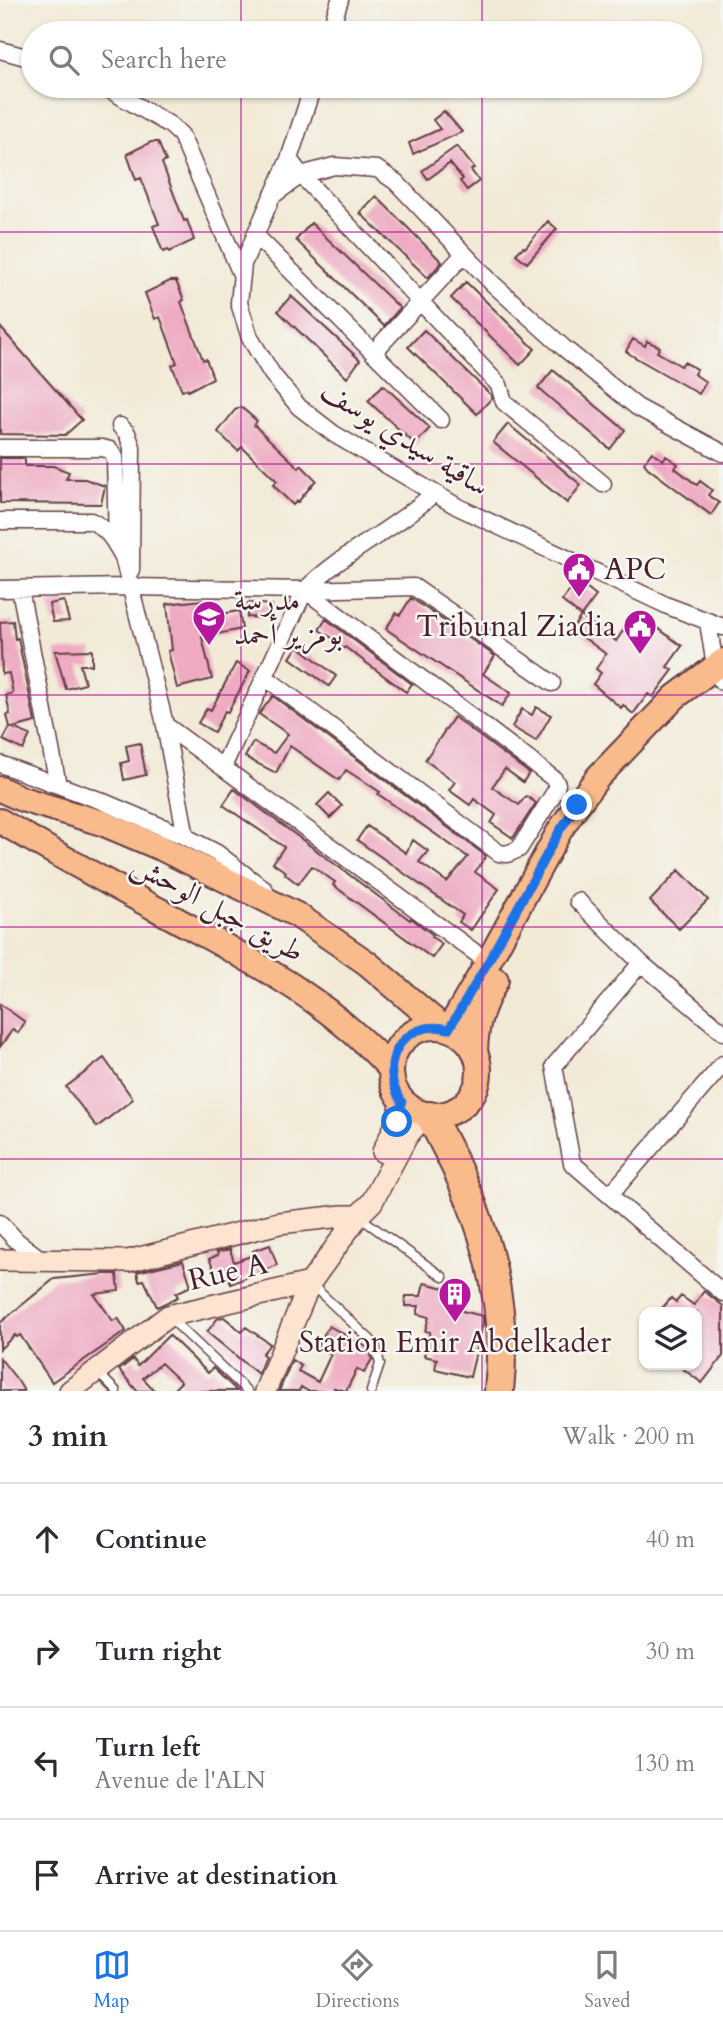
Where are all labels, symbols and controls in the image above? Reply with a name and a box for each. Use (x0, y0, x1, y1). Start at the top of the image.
search box (21, 21, 702, 98)
icon: search (45, 41, 83, 79)
text: Search here (101, 42, 227, 77)
street label: ساقية سيدي يوسف (311, 370, 497, 509)
place label: APC (604, 549, 666, 590)
public building icon: APC (560, 550, 598, 599)
place label: مدرسة بومزير أحمد (234, 580, 343, 655)
school or university icon: مدرسة بومزير أحمد (190, 598, 228, 647)
place label: Tribunal Ziadia (416, 606, 616, 647)
public building icon: Tribunal Ziadia (621, 607, 659, 656)
route end (561, 789, 592, 820)
street label: طريق جبل الوحش (124, 844, 312, 972)
route start (381, 1106, 412, 1137)
street label: Rue A (184, 1243, 272, 1301)
building icon: Station Emir Abdelkader (436, 1275, 474, 1324)
map controls (639, 1307, 702, 1370)
button: layers (639, 1307, 702, 1370)
place label: Station Emir Abdelkader (299, 1322, 611, 1363)
text: 3 min (28, 1416, 108, 1457)
text: Walk · 200 m (562, 1421, 695, 1452)
icon: ahead (28, 1520, 66, 1558)
text: Continue (95, 1522, 207, 1557)
text: 40 m (646, 1524, 695, 1555)
icon: right (28, 1632, 66, 1670)
text: Turn right (95, 1634, 222, 1669)
text: 30 m (646, 1636, 695, 1667)
text: Turn left (95, 1730, 200, 1765)
icon: left (28, 1744, 66, 1782)
text: 130 m (634, 1748, 695, 1779)
text: Avenue de l'ALN (95, 1765, 266, 1796)
icon: arrive (28, 1856, 66, 1894)
text: Arrive at destination (95, 1858, 338, 1893)
tab: Map (93, 1946, 131, 2014)
tab: Directions (316, 1946, 399, 2014)
tab: Saved (584, 1946, 630, 2014)

